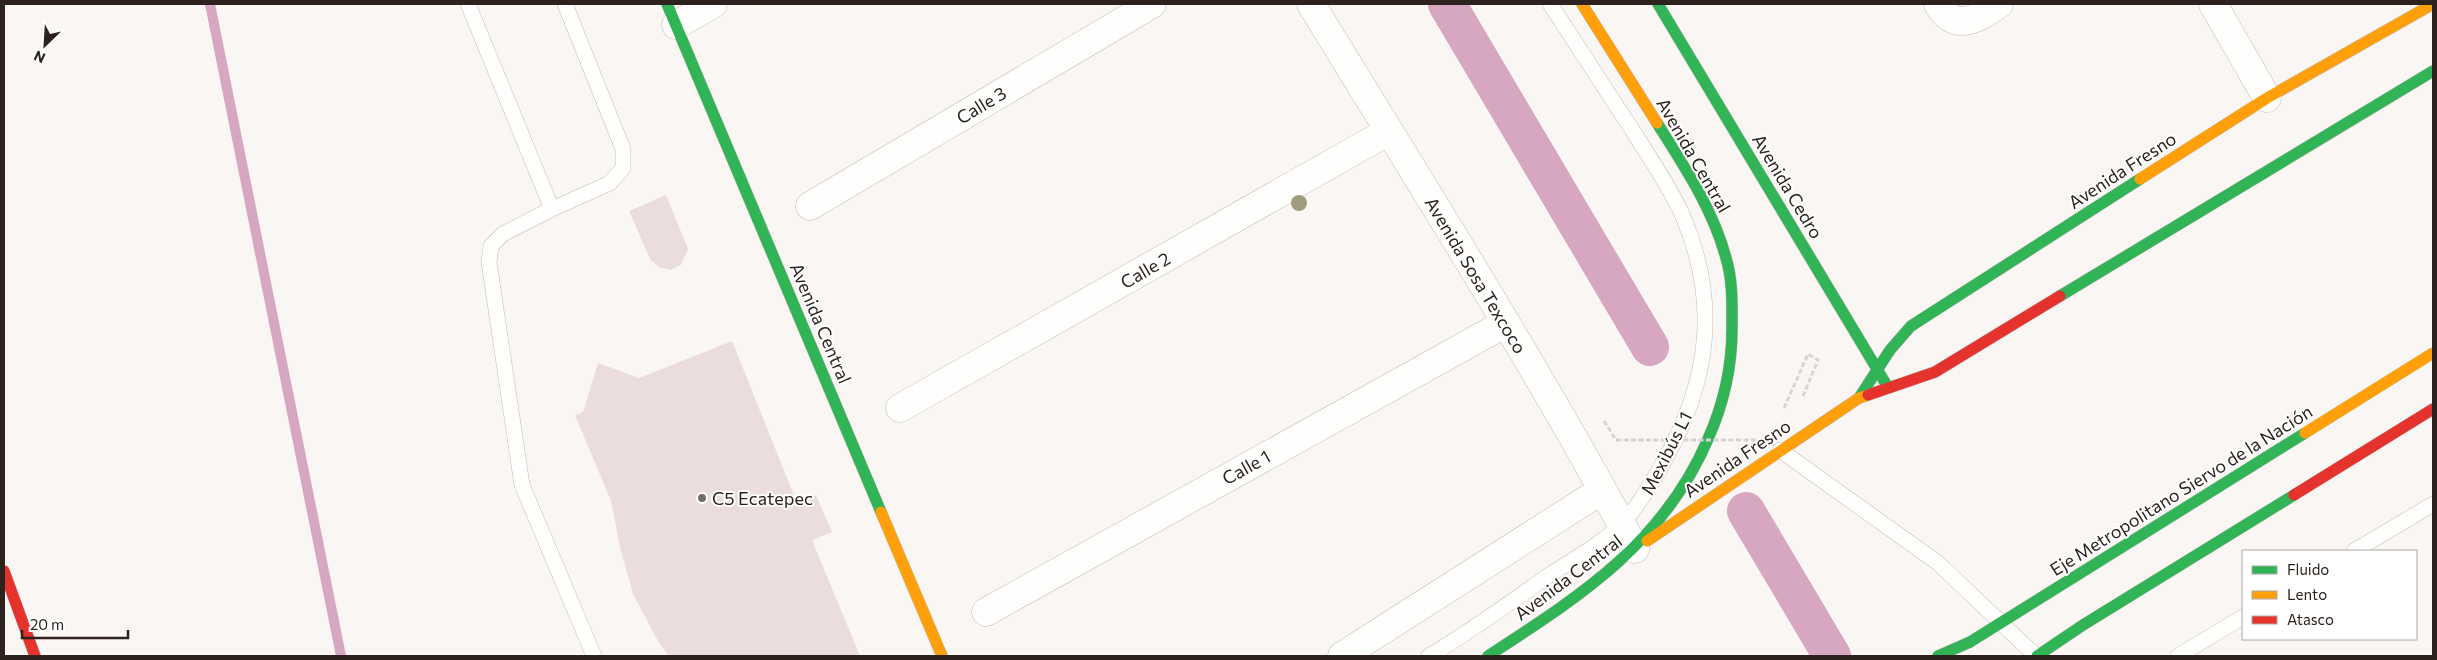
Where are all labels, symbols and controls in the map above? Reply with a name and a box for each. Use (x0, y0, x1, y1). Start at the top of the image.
north arrow (20, 20, 70, 70)
text: N (31, 47, 48, 67)
street label: Calle 3 (952, 82, 1010, 128)
street label: Avenida Central (1652, 94, 1736, 216)
street label: Avenida Fresno (2064, 127, 2180, 213)
street label: Avenida Cedro (1748, 130, 1828, 242)
street label: Avenida Sosa Texcoco (1421, 193, 1531, 357)
street label: Calle 2 (1116, 247, 1174, 293)
street label: Avenida Central (786, 259, 856, 387)
street label: Eje Metropolitano Siervo de la Nación (2046, 400, 2316, 580)
street label: Mexibús L1 (1636, 408, 1696, 498)
street label: Avenida Fresno (1679, 414, 1795, 502)
street label: Calle 1 (1218, 445, 1274, 489)
place label: C5 Ecatepec (712, 487, 813, 509)
marker: C5 Ecatepec (696, 492, 708, 504)
street label: Avenida Central (1510, 529, 1626, 625)
legend (2242, 550, 2417, 640)
text: Fluido (2287, 560, 2329, 578)
text: Lento (2287, 585, 2327, 603)
scale bar (22, 608, 129, 640)
text: Atasco (2287, 610, 2334, 628)
text: 20 m (30, 615, 64, 633)

